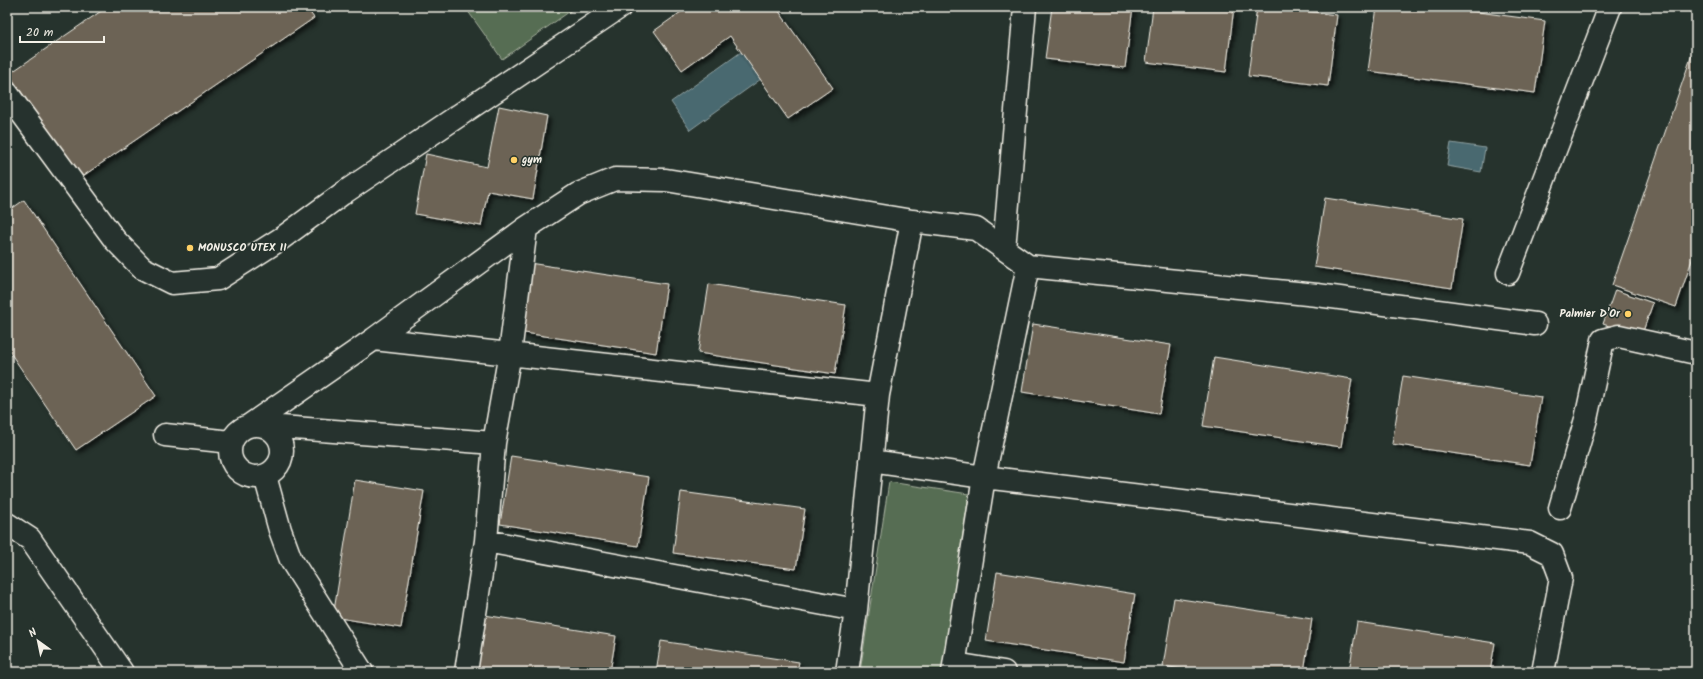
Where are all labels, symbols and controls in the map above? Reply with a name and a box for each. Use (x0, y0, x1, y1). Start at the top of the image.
scale bar (20, 18, 104, 44)
text: 20 m (26, 23, 54, 42)
place label: gym (521, 151, 542, 169)
marker: gym (509, 155, 519, 165)
place label: MONUSCO UTEX II (198, 239, 287, 257)
marker: MONUSCO UTEX II (185, 243, 195, 253)
place label: Palmier D'Or (1559, 305, 1621, 323)
marker: Palmier D'Or (1623, 309, 1633, 319)
north arrow (18, 621, 58, 661)
text: N (25, 624, 41, 643)

